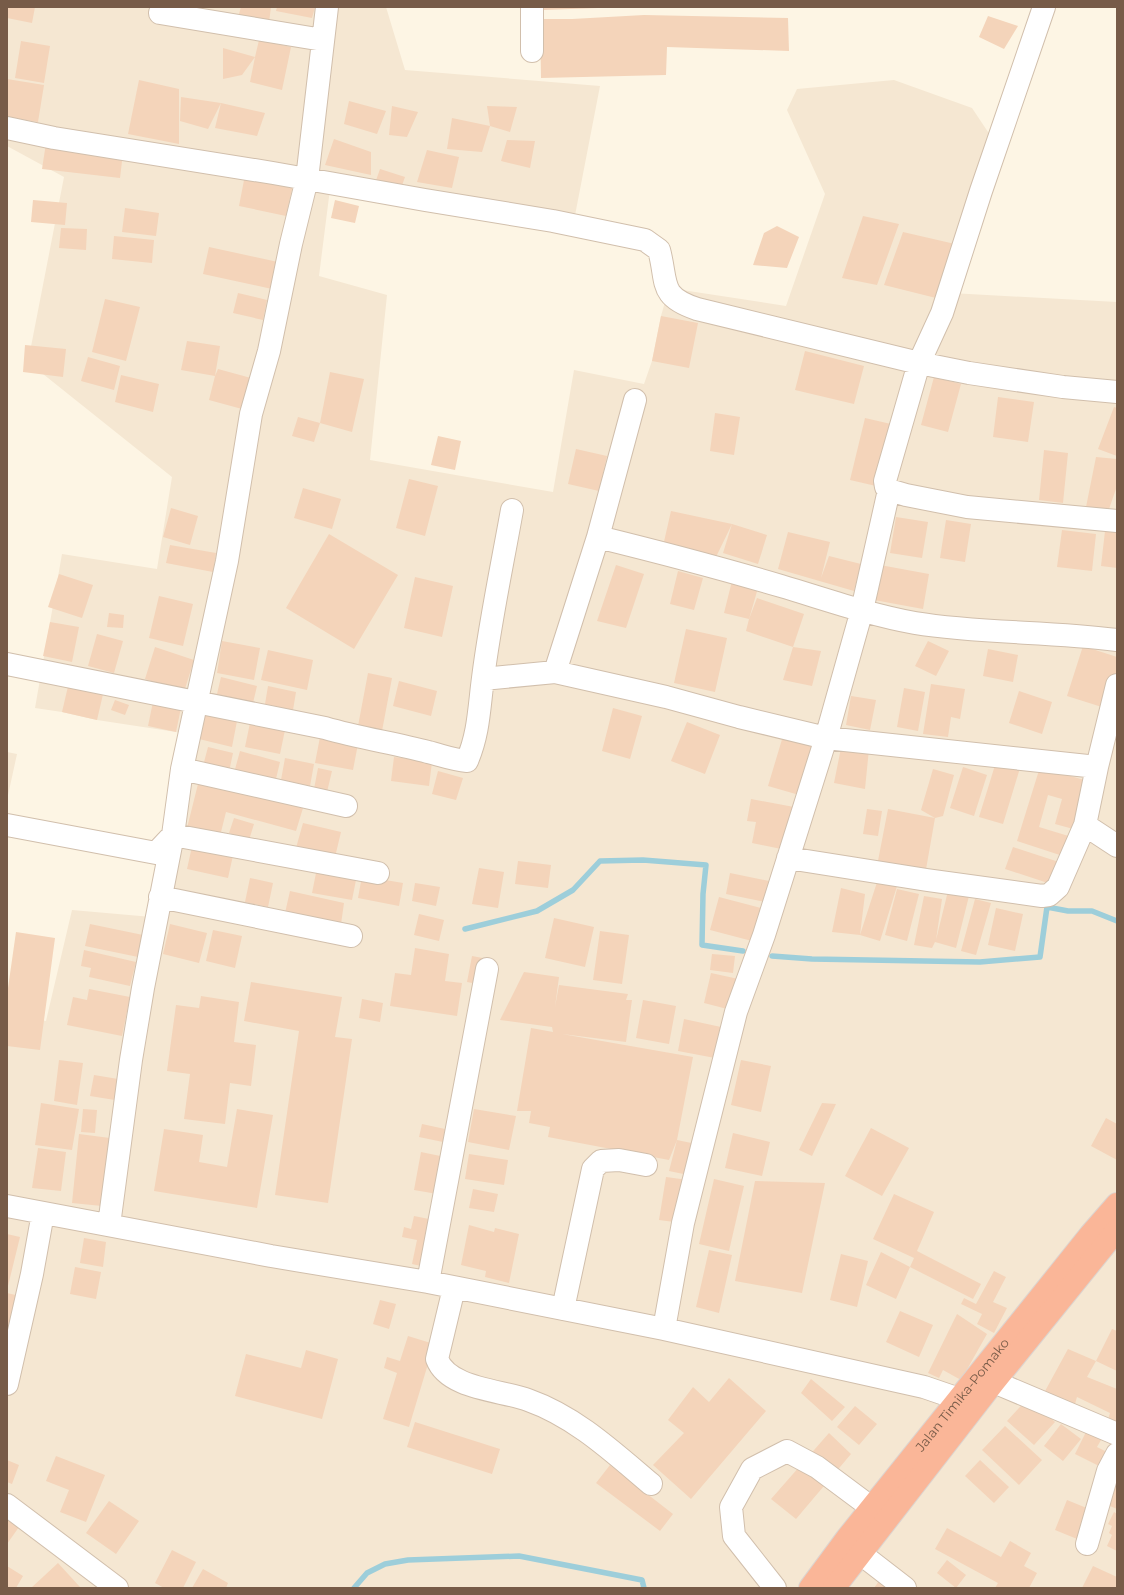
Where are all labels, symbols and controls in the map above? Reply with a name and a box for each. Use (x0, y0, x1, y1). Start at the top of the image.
street label: Jalan Timika-Pomako (911, 1335, 1012, 1455)

